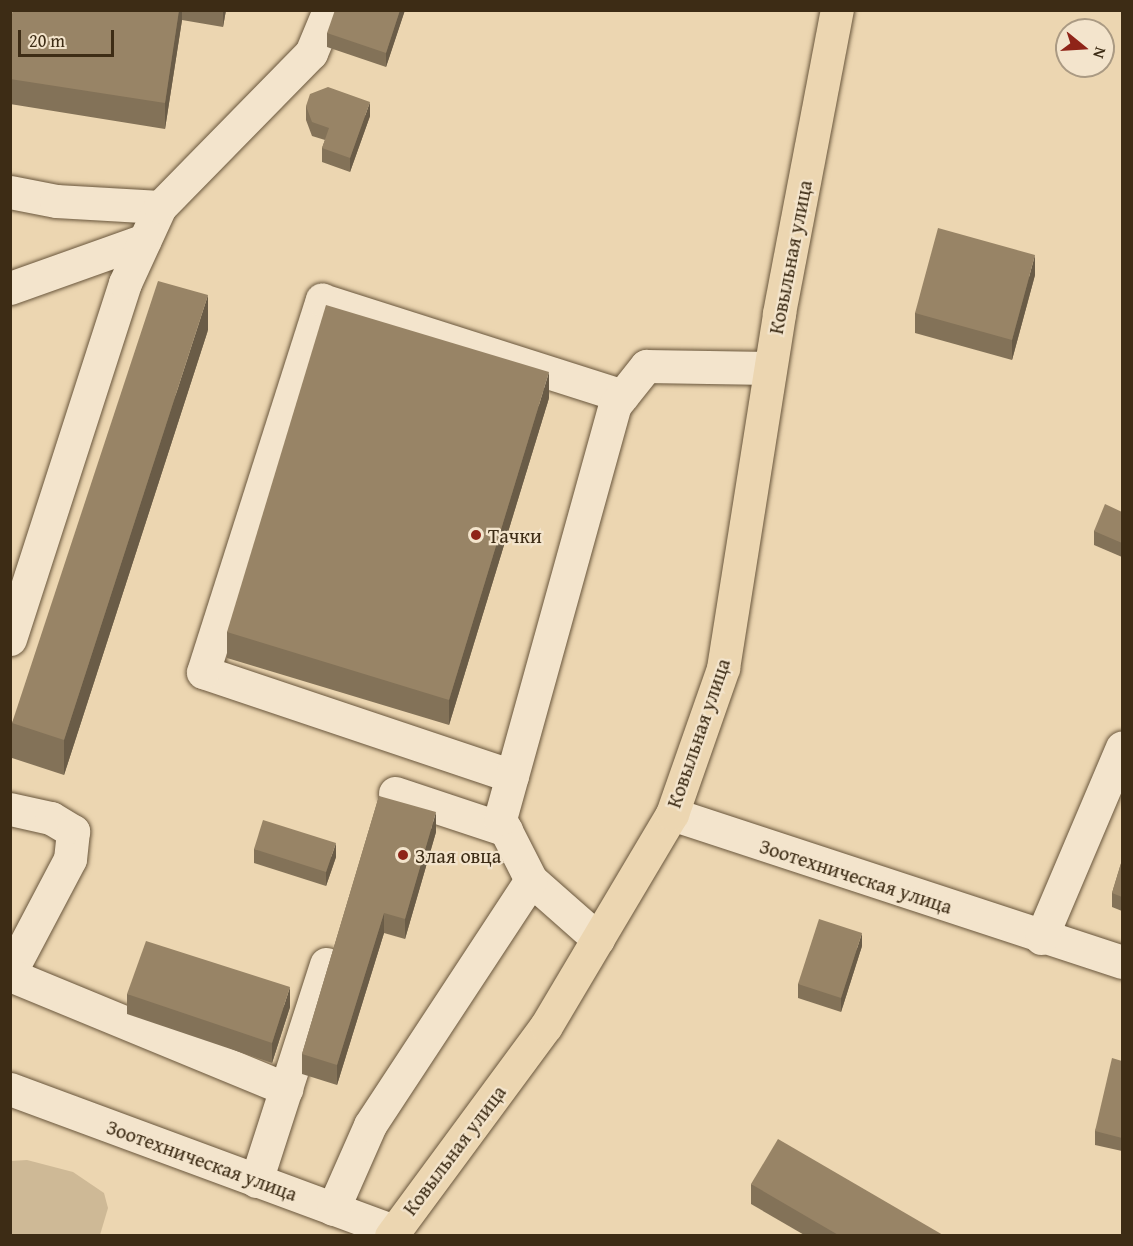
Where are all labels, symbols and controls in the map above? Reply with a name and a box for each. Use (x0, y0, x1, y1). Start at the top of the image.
scale bar (21, 18, 117, 56)
north arrow (1055, 18, 1115, 78)
text: 20 m (29, 27, 65, 54)
text: N (1087, 44, 1113, 62)
street label: Ковыльная улица (763, 178, 817, 336)
place label: Тачки (488, 523, 542, 547)
marker: Тачки (469, 528, 483, 542)
street label: Ковыльная улица (661, 655, 735, 811)
street label: Зоотехническая улица (757, 834, 955, 918)
place label: Злая овца (415, 843, 501, 867)
marker: Злая овца (396, 848, 410, 862)
street label: Ковыльная улица (397, 1080, 511, 1220)
street label: Зоотехническая улица (103, 1114, 301, 1206)

